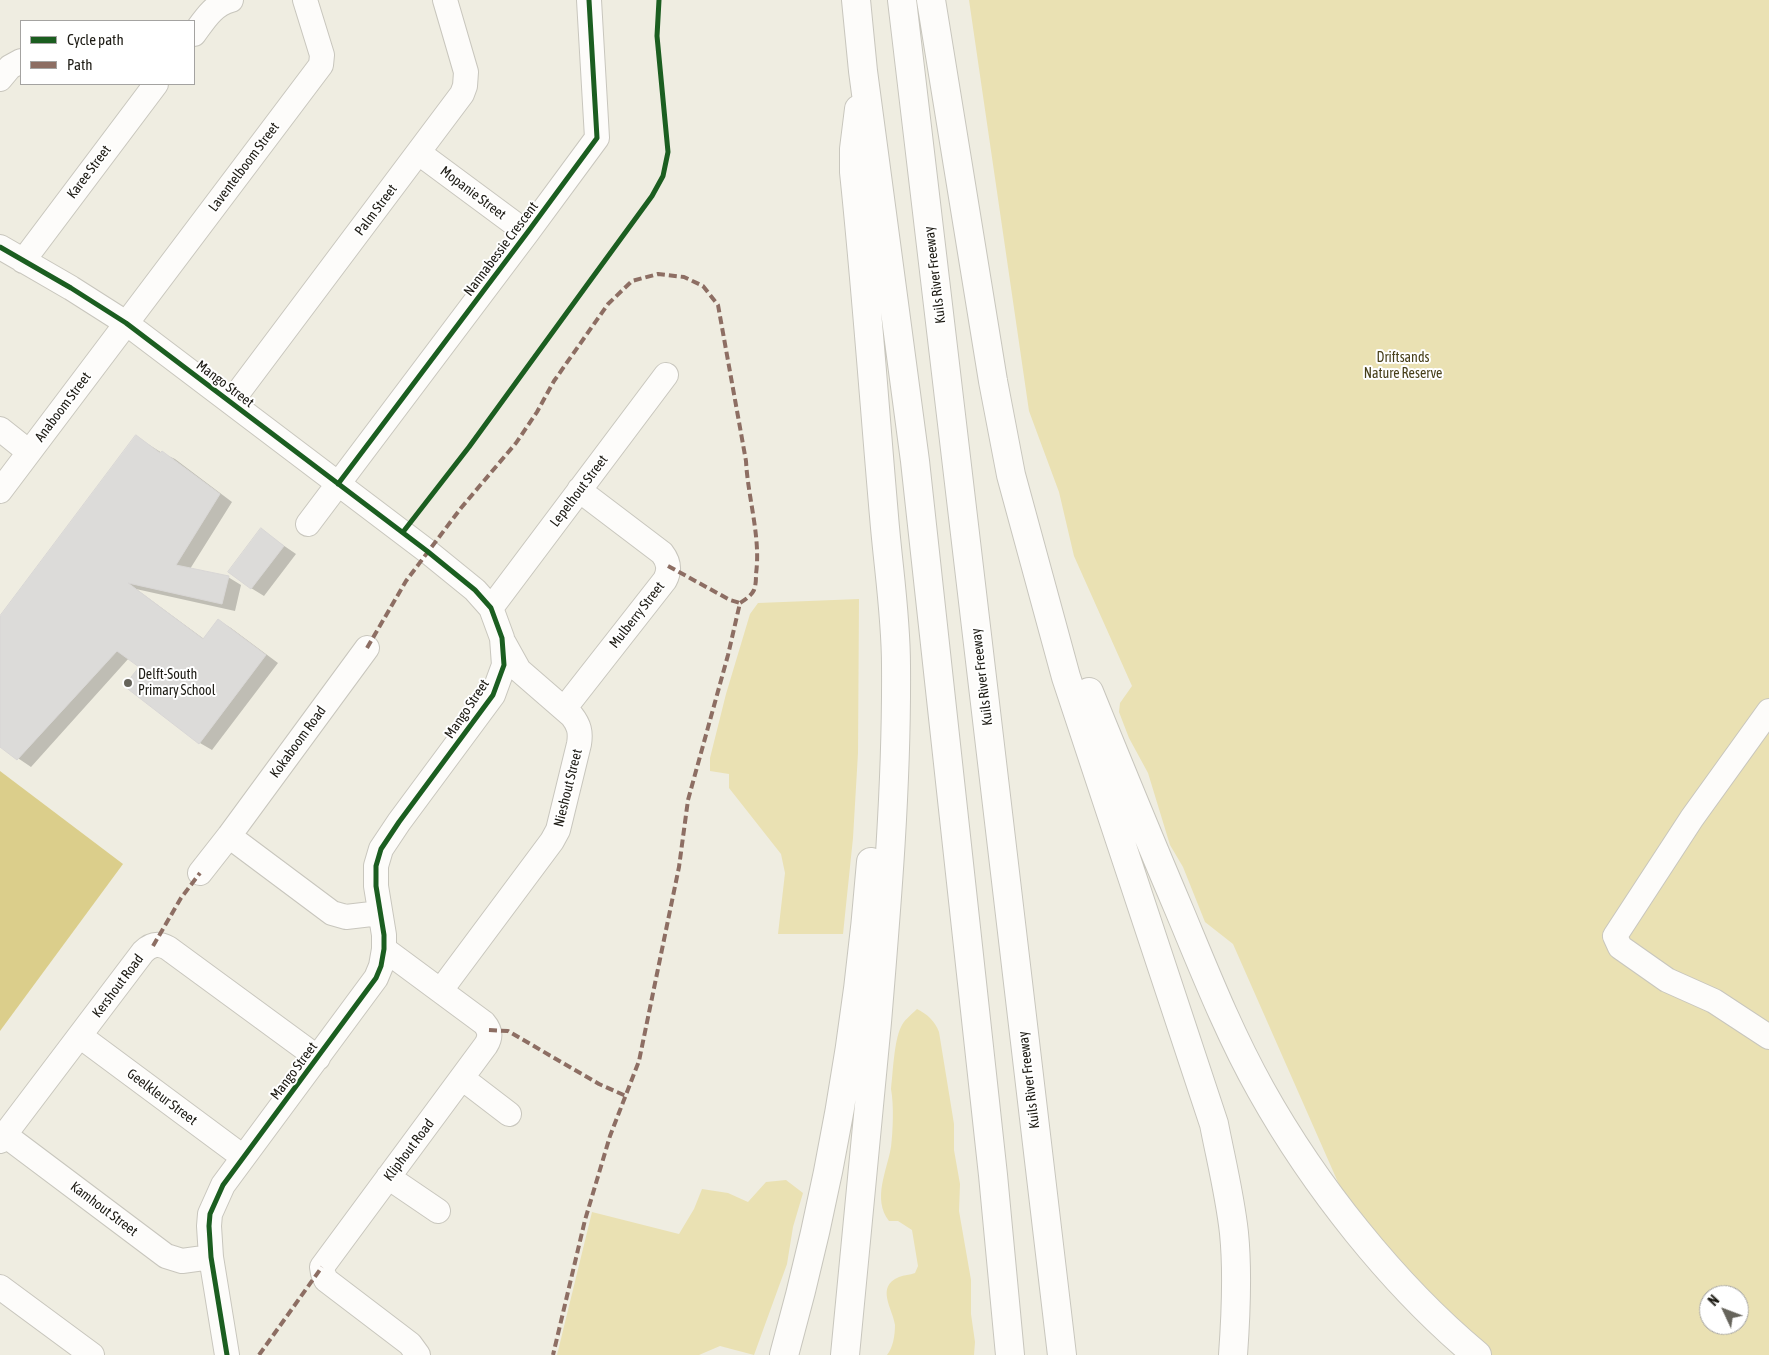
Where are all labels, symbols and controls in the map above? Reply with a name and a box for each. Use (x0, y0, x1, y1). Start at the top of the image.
legend (20, 20, 195, 85)
text: Cycle path (67, 31, 124, 48)
text: Path (67, 56, 93, 73)
street label: Laventelboom Street (205, 119, 283, 215)
street label: Karee Street (63, 142, 115, 202)
street label: Mopanie Street (437, 163, 509, 223)
street label: Palm Street (351, 181, 401, 239)
street label: Nannabessie Crescent (460, 199, 542, 299)
street label: Kuils River Freeway (921, 225, 949, 325)
park label: Driftsands Nature Reserve (1364, 350, 1442, 382)
street label: Mango Street (193, 357, 257, 411)
street label: Anaboom Street (31, 369, 95, 445)
street label: Lepelhout Street (547, 452, 611, 530)
street label: Mulberry Street (606, 579, 668, 651)
street label: Kuils River Freeway (968, 627, 996, 727)
place label: Delft-South Primary School (138, 667, 215, 700)
street label: Mango Street (441, 676, 493, 742)
marker: Delft-South Primary School (122, 677, 134, 689)
street label: Kokaboom Road (266, 703, 330, 781)
street label: Nieshout Street (550, 747, 586, 829)
street label: Kershout Road (89, 951, 147, 1021)
street label: Kuils River Freeway (1015, 1030, 1043, 1130)
street label: Mango Street (267, 1039, 321, 1103)
street label: Geelkleur Street (124, 1065, 200, 1129)
street label: Kliphout Road (380, 1116, 438, 1184)
street label: Kamhout Street (67, 1178, 141, 1240)
north arrow (1699, 1285, 1749, 1335)
text: N (1705, 1292, 1722, 1309)

